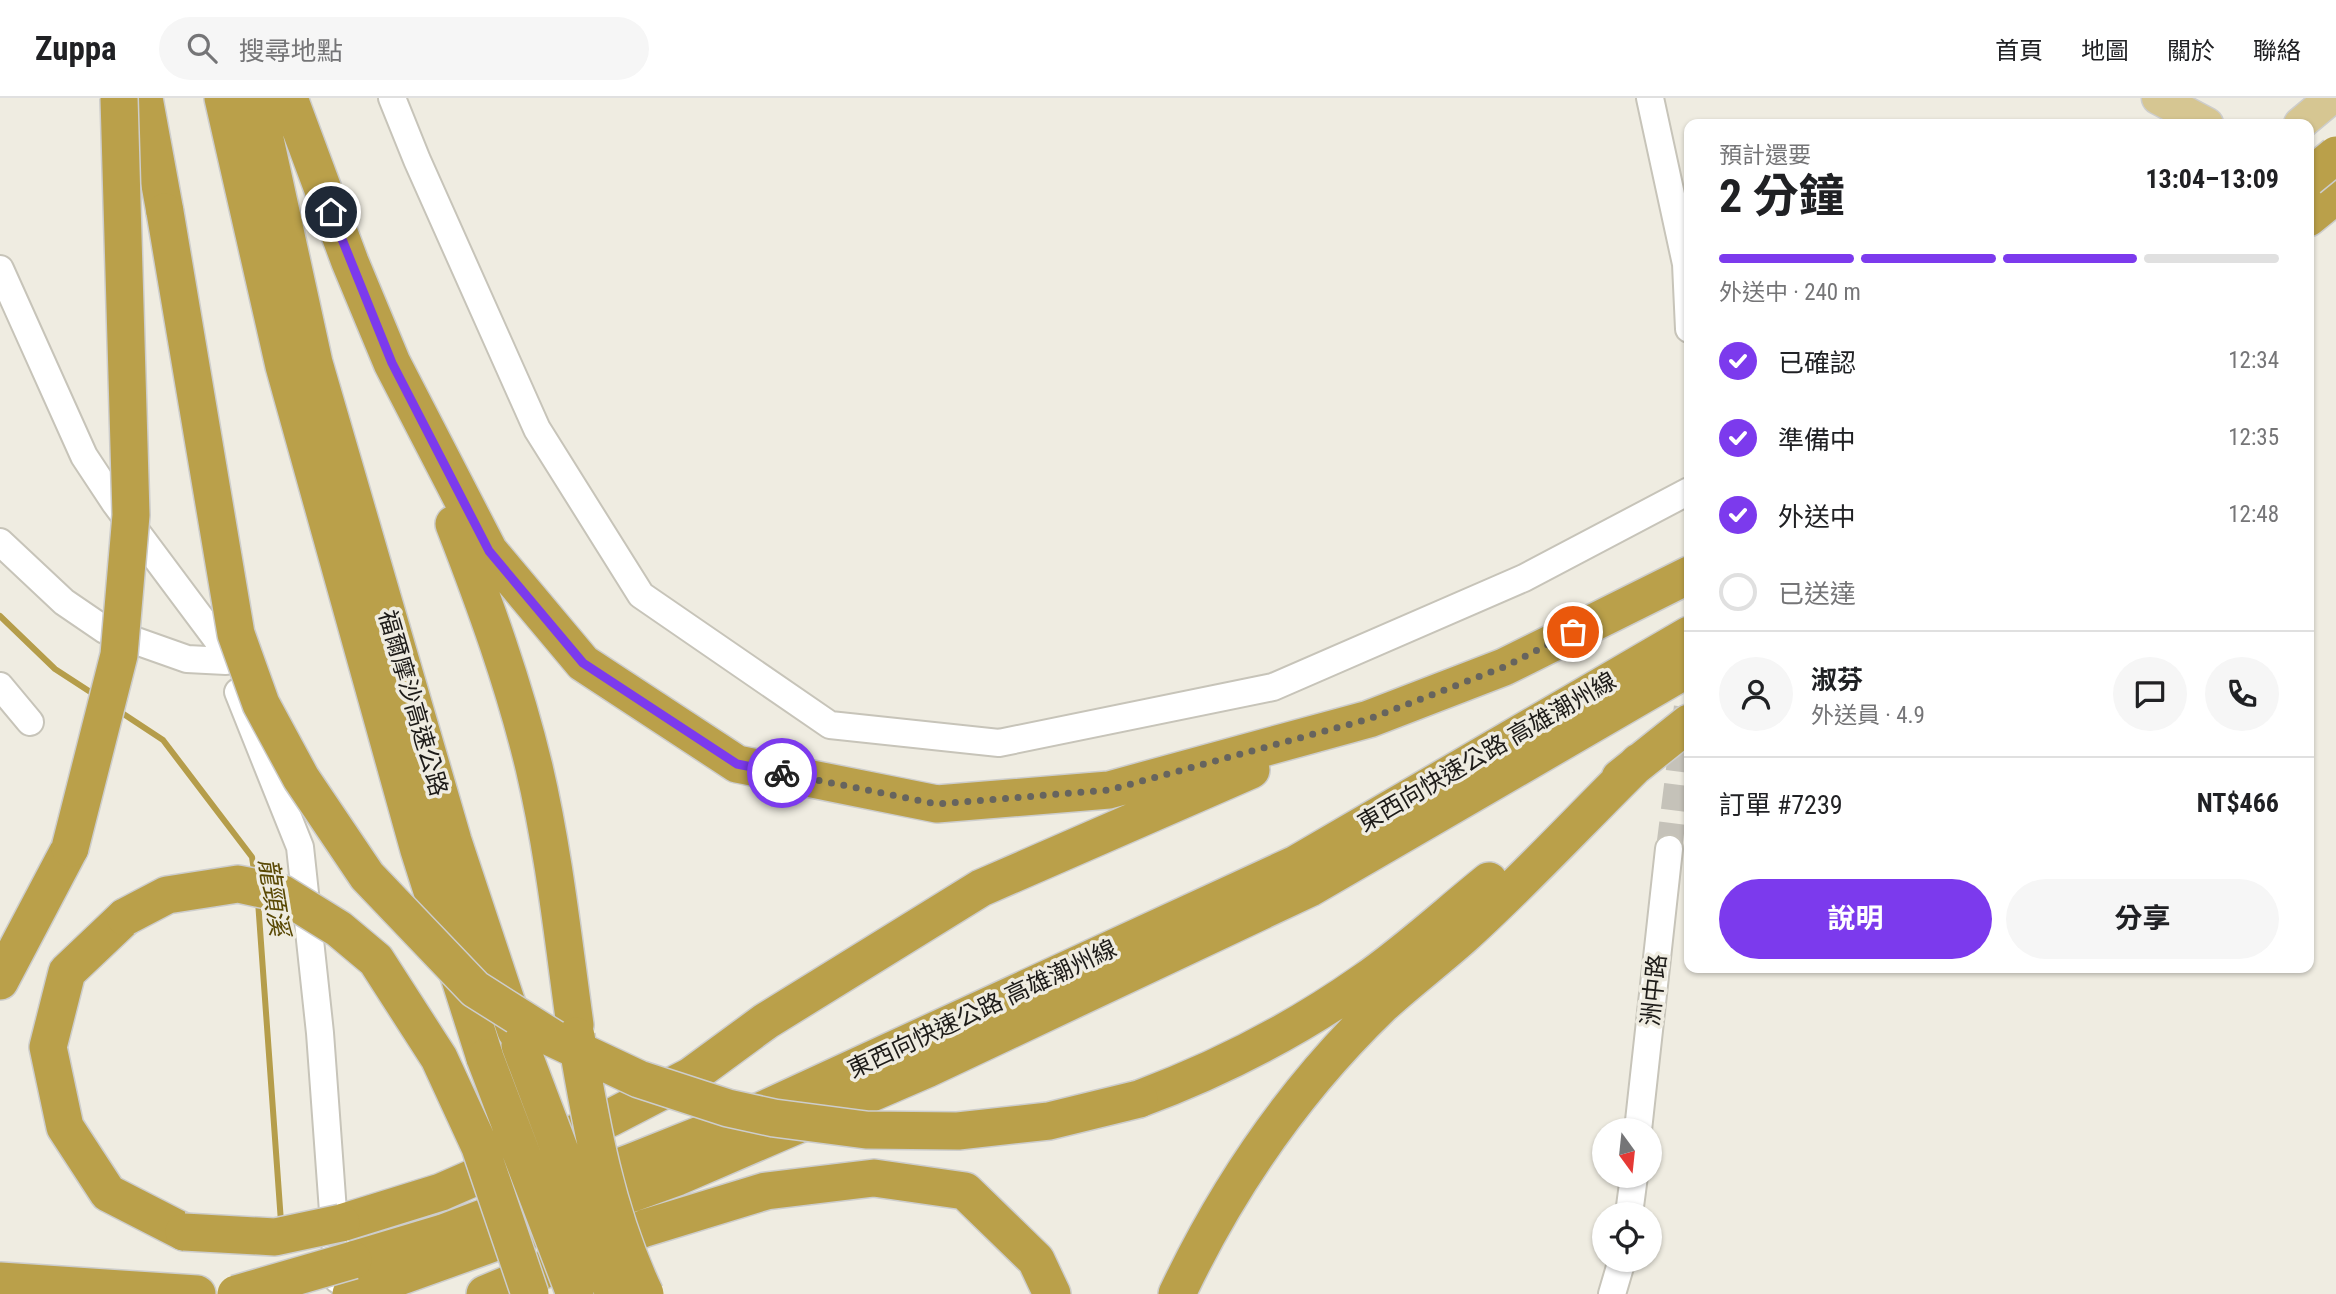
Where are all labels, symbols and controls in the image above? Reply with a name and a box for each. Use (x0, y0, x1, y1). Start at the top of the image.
search box (159, 17, 649, 80)
text: Zuppa (35, 29, 117, 68)
icon: search (183, 29, 221, 67)
text: 搜尋地點 (239, 36, 343, 66)
text: 首頁 (1995, 37, 2043, 65)
text: 地圖 (2081, 37, 2129, 65)
text: 關於 (2167, 37, 2215, 65)
text: 聯絡 (2253, 37, 2301, 65)
text: 預計還要 (1719, 142, 1811, 169)
text: 13:04–13:09 (2145, 164, 2279, 194)
text: 2 分鐘 (1719, 169, 1845, 223)
pin (301, 182, 361, 242)
icon: home (312, 193, 350, 231)
text: 外送中 · 240 m (1719, 279, 1861, 306)
icon: check (1719, 342, 1757, 380)
text: 12:34 (2228, 347, 2279, 374)
text: 已確認 (1778, 348, 1856, 378)
icon: check (1719, 419, 1757, 457)
text: 12:35 (2228, 424, 2279, 451)
text: 準備中 (1778, 425, 1856, 455)
icon: check (1719, 496, 1757, 534)
text: 12:48 (2228, 501, 2279, 528)
text: 外送中 (1778, 502, 1856, 532)
text: 已送達 (1778, 579, 1856, 609)
pin (1543, 602, 1603, 662)
street label: 福爾摩沙高速公路 (373, 607, 453, 799)
icon: bag (1554, 613, 1592, 651)
button: person (1719, 657, 1793, 731)
button: chat (2113, 657, 2187, 731)
button: phone (2205, 657, 2279, 731)
text: 淑芬 (1811, 665, 1863, 695)
street label: 東西向快速公路 高雄潮州線 (1353, 666, 1621, 838)
text: 外送員 · 4.9 (1811, 702, 1925, 729)
courier (747, 738, 817, 808)
icon: bike (763, 754, 801, 792)
text: NT$466 (2197, 788, 2279, 818)
text: 訂單 #7239 (1719, 790, 1843, 820)
water label: 龍頸溪 (253, 856, 296, 942)
button: 說明 (1719, 879, 1992, 959)
button: 分享 (2006, 879, 2279, 959)
street label: 東西向快速公路 高雄潮州線 (843, 934, 1121, 1084)
street label: 洲中路 (1636, 953, 1672, 1027)
north arrow (1592, 1118, 1662, 1188)
map controls (1592, 1118, 1662, 1272)
button: locate (1592, 1202, 1662, 1272)

